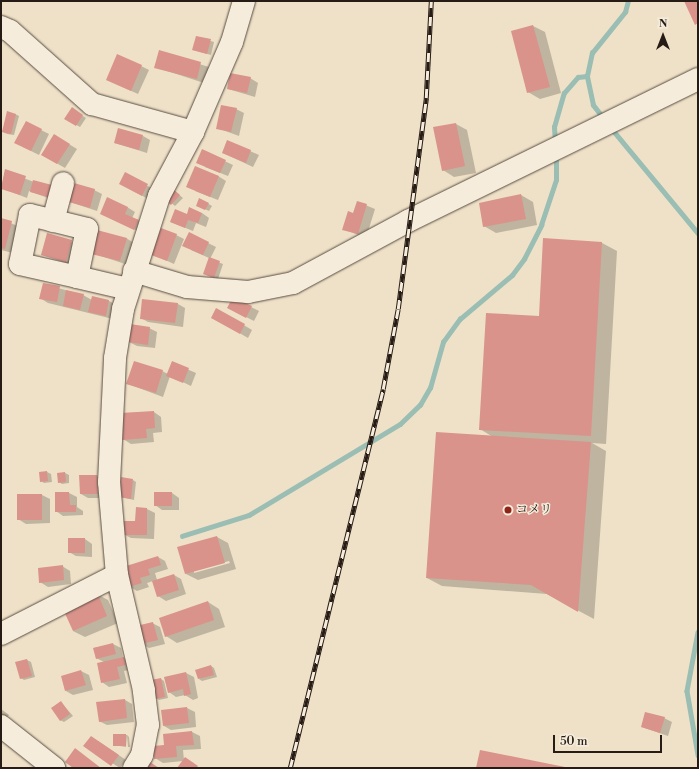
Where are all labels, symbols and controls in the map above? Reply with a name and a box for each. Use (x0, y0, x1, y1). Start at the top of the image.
north arrow (643, 16, 683, 56)
text: N (659, 17, 667, 31)
place label: コメリ (516, 503, 552, 517)
marker: コメリ (503, 505, 513, 515)
scale bar (555, 727, 664, 753)
text: 50 m (560, 734, 588, 749)

